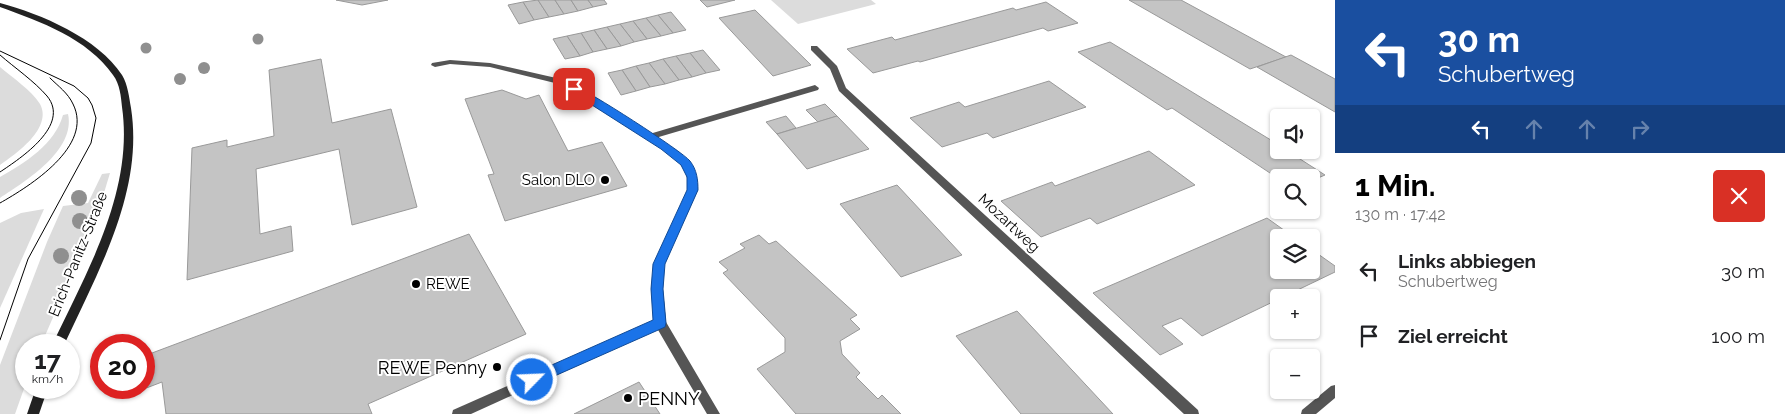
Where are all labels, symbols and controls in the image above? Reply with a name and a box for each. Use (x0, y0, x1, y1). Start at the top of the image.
text: 30 m (1438, 19, 1520, 60)
icon: left (1355, 20, 1420, 85)
text: Schubertweg (1438, 61, 1575, 87)
pin (553, 68, 595, 110)
icon: arrive (560, 75, 588, 103)
map controls (1270, 109, 1320, 399)
button: sound (1270, 109, 1320, 159)
icon: left (1467, 115, 1495, 143)
icon: ahead (1520, 115, 1548, 143)
icon: ahead (1573, 115, 1601, 143)
icon: right (1626, 115, 1654, 143)
text: 1 Min. (1355, 168, 1436, 203)
button: search (1270, 169, 1320, 219)
button: close (1713, 170, 1765, 222)
place label: Salon DLO (522, 171, 595, 189)
marker: Salon DLO (599, 174, 611, 186)
street label: Erich-Panitz-Straße (45, 189, 111, 319)
street label: Mozartweg (974, 190, 1044, 256)
text: 130 m · 17:42 (1355, 205, 1446, 224)
button: layers (1270, 229, 1320, 279)
text: Links abbiegen (1398, 250, 1536, 272)
icon: left (1355, 257, 1383, 285)
text: 30 m (1721, 260, 1765, 282)
text: Schubertweg (1398, 272, 1498, 291)
place label: REWE (426, 275, 470, 293)
marker: REWE (410, 278, 422, 290)
button: + (1270, 289, 1320, 339)
icon: arrive (1355, 322, 1383, 350)
text: Ziel erreicht (1398, 325, 1508, 347)
text: 100 m (1711, 325, 1765, 347)
speed limit sign: 20 (90, 334, 155, 399)
text: 17 (34, 345, 61, 375)
button: − (1270, 349, 1320, 399)
position arrow (505, 353, 557, 405)
place label: REWE Penny (378, 357, 487, 378)
marker: REWE Penny (491, 361, 503, 373)
text: km/h (32, 372, 63, 386)
place label: PENNY (638, 388, 700, 409)
marker: PENNY (622, 392, 634, 404)

